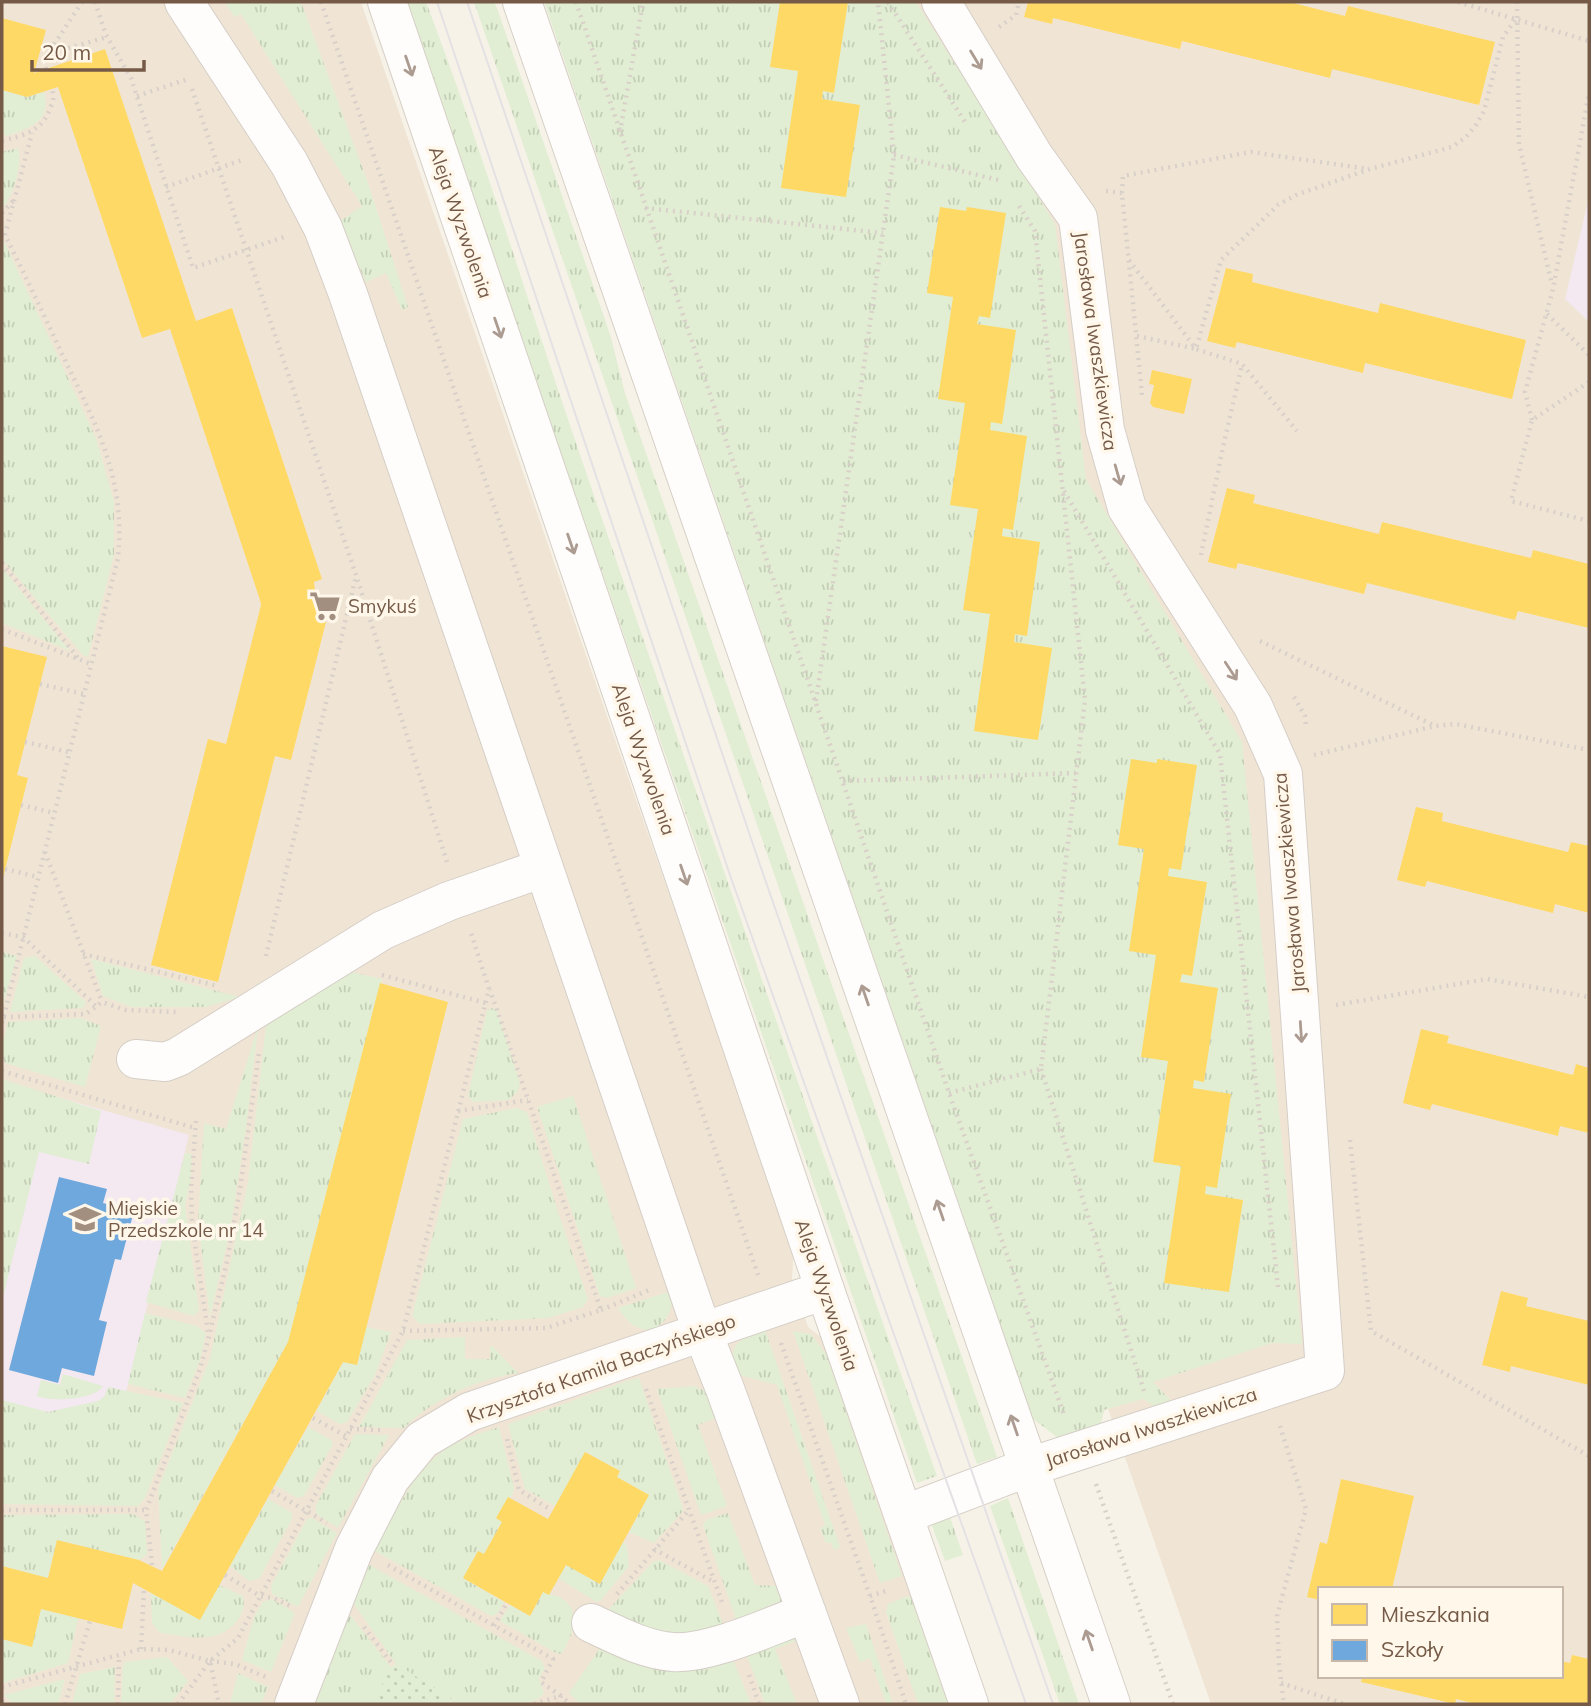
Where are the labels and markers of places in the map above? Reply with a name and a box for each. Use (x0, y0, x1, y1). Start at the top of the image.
supermarket icon: Smykuś (308, 589, 342, 623)
place label: Smykuś (348, 594, 417, 618)
place label: Miejskie Przedszkole nr 14 (108, 1196, 264, 1242)
school or university icon: Miejskie Przedszkole nr 14 (68, 1202, 102, 1236)

